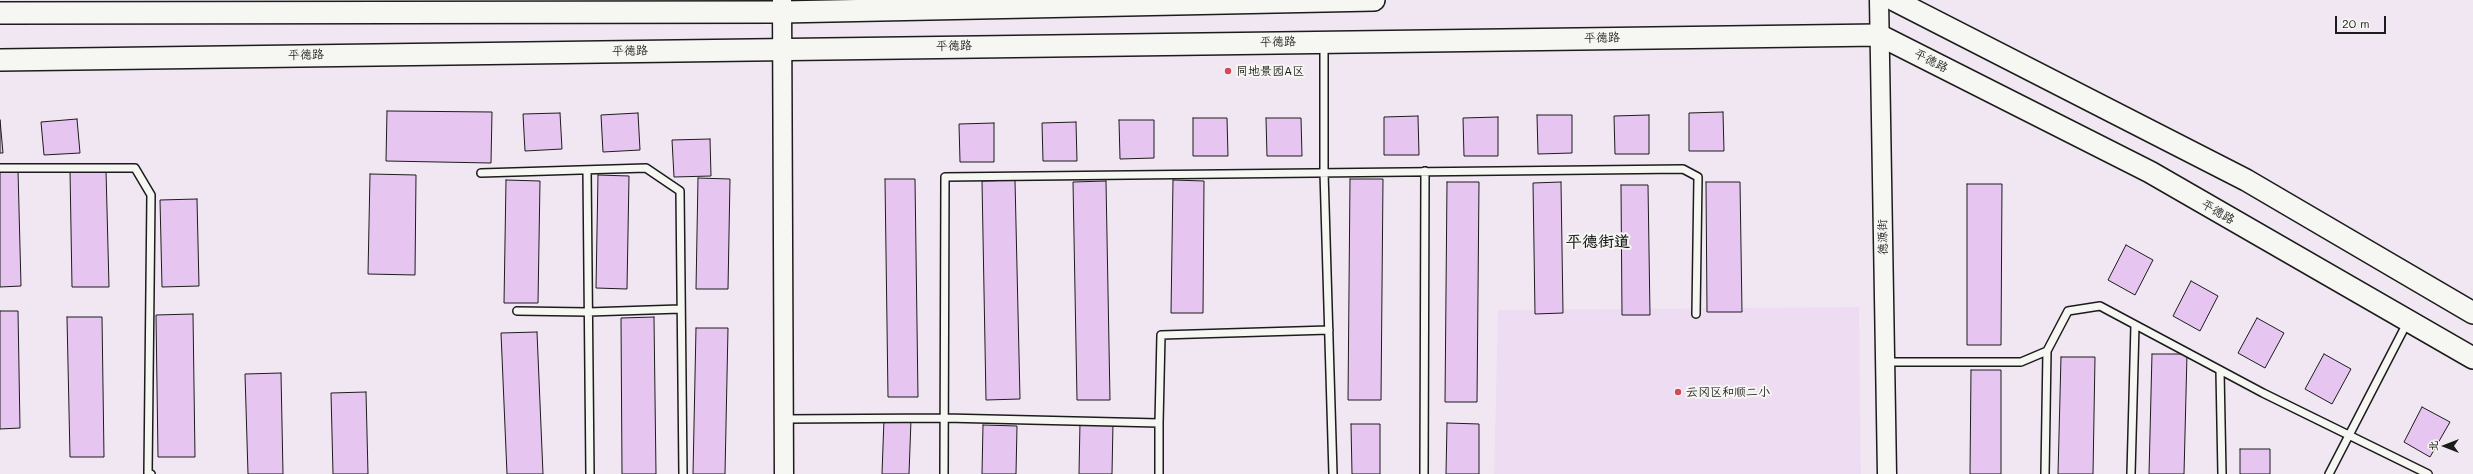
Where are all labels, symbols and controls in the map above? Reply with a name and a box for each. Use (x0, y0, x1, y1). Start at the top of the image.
scale bar (2337, 8, 2388, 34)
text: 20 m (2342, 15, 2370, 31)
street label: 平德路 (1584, 30, 1620, 46)
street label: 平德路 (1260, 34, 1296, 50)
street label: 平德路 (936, 38, 972, 54)
street label: 平德路 (612, 43, 648, 59)
street label: 平德路 (1912, 46, 1950, 76)
street label: 平德路 (288, 47, 324, 63)
place label: 同地景园A区 (1236, 64, 1304, 78)
marker: 同地景园A区 (1223, 66, 1233, 76)
street label: 平德路 (2199, 197, 2237, 227)
street label: 德源街 (1875, 219, 1891, 255)
district label: 平德街道 (1566, 232, 1630, 252)
place label: 云冈区和顺二小 (1686, 385, 1770, 399)
marker: 云冈区和顺二小 (1673, 387, 1683, 397)
north arrow (2425, 426, 2465, 466)
text: 北 (2425, 441, 2440, 452)

